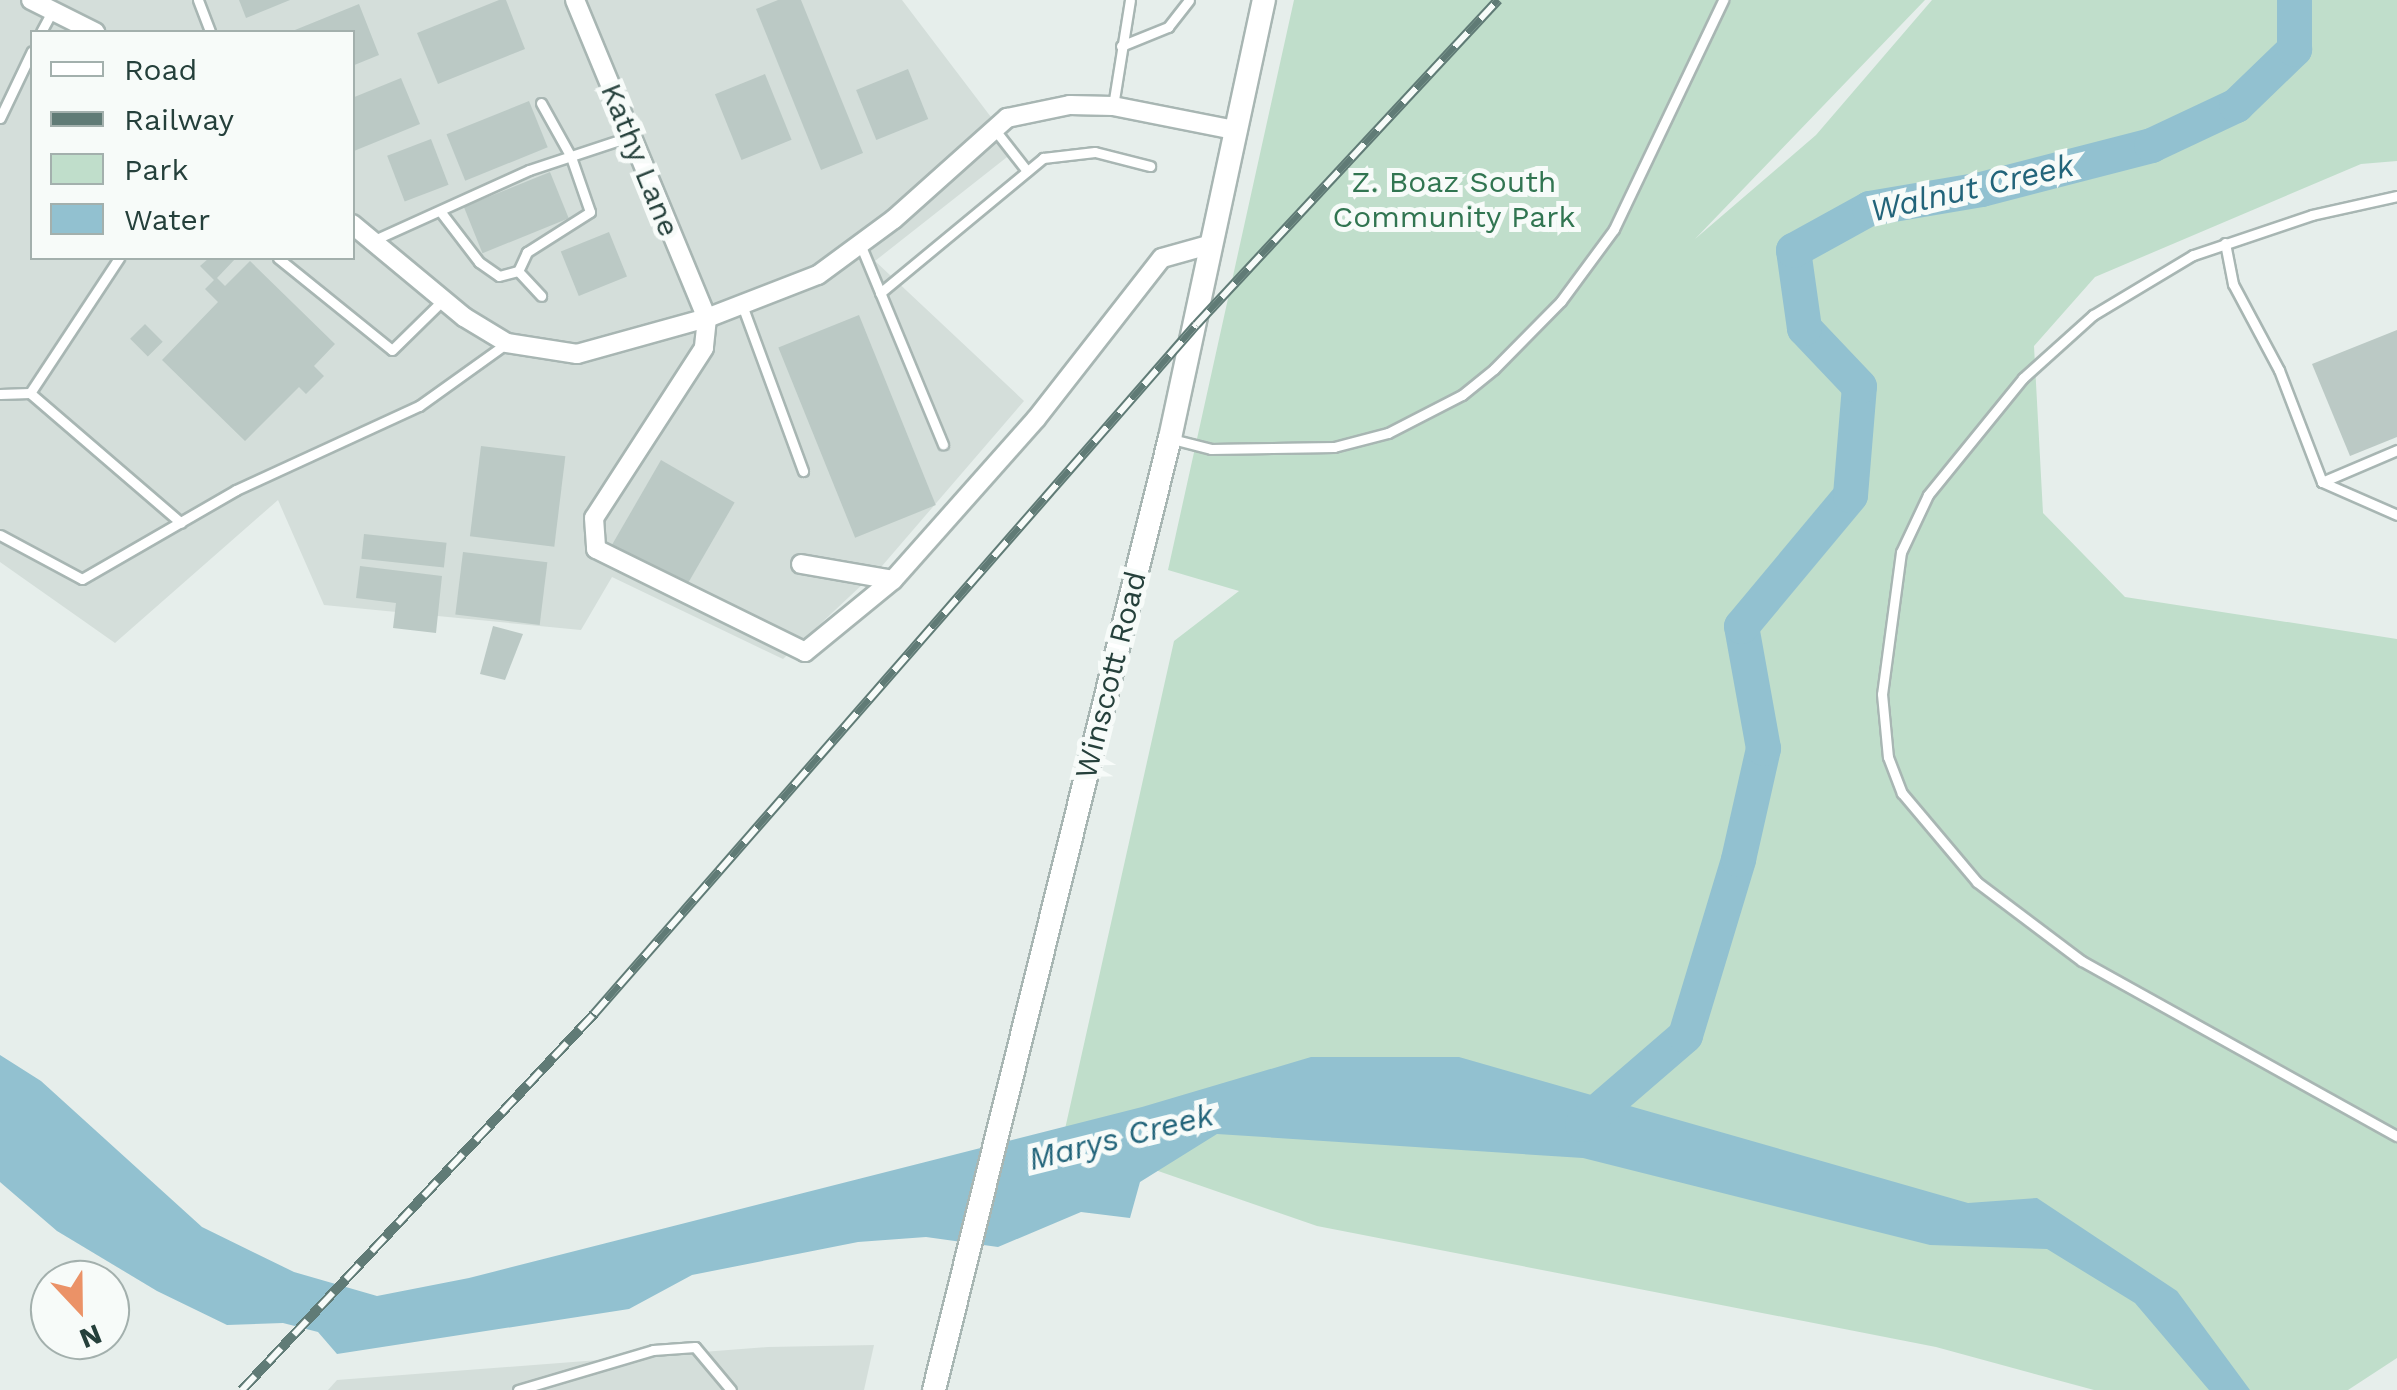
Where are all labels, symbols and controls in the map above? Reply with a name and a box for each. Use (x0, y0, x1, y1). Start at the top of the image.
legend (30, 30, 355, 260)
text: Road (124, 52, 197, 87)
street label: Kathy Lane (593, 78, 687, 242)
text: Railway (124, 102, 234, 137)
water label: Walnut Creek (1866, 146, 2078, 230)
text: Park (124, 152, 189, 187)
park label: Z. Boaz South Community Park (1332, 164, 1576, 234)
text: Water (124, 202, 210, 237)
street label: Winscott Road (1068, 568, 1154, 782)
water label: Marys Creek (1024, 1095, 1218, 1179)
north arrow (30, 1260, 130, 1360)
text: N (75, 1317, 106, 1356)

